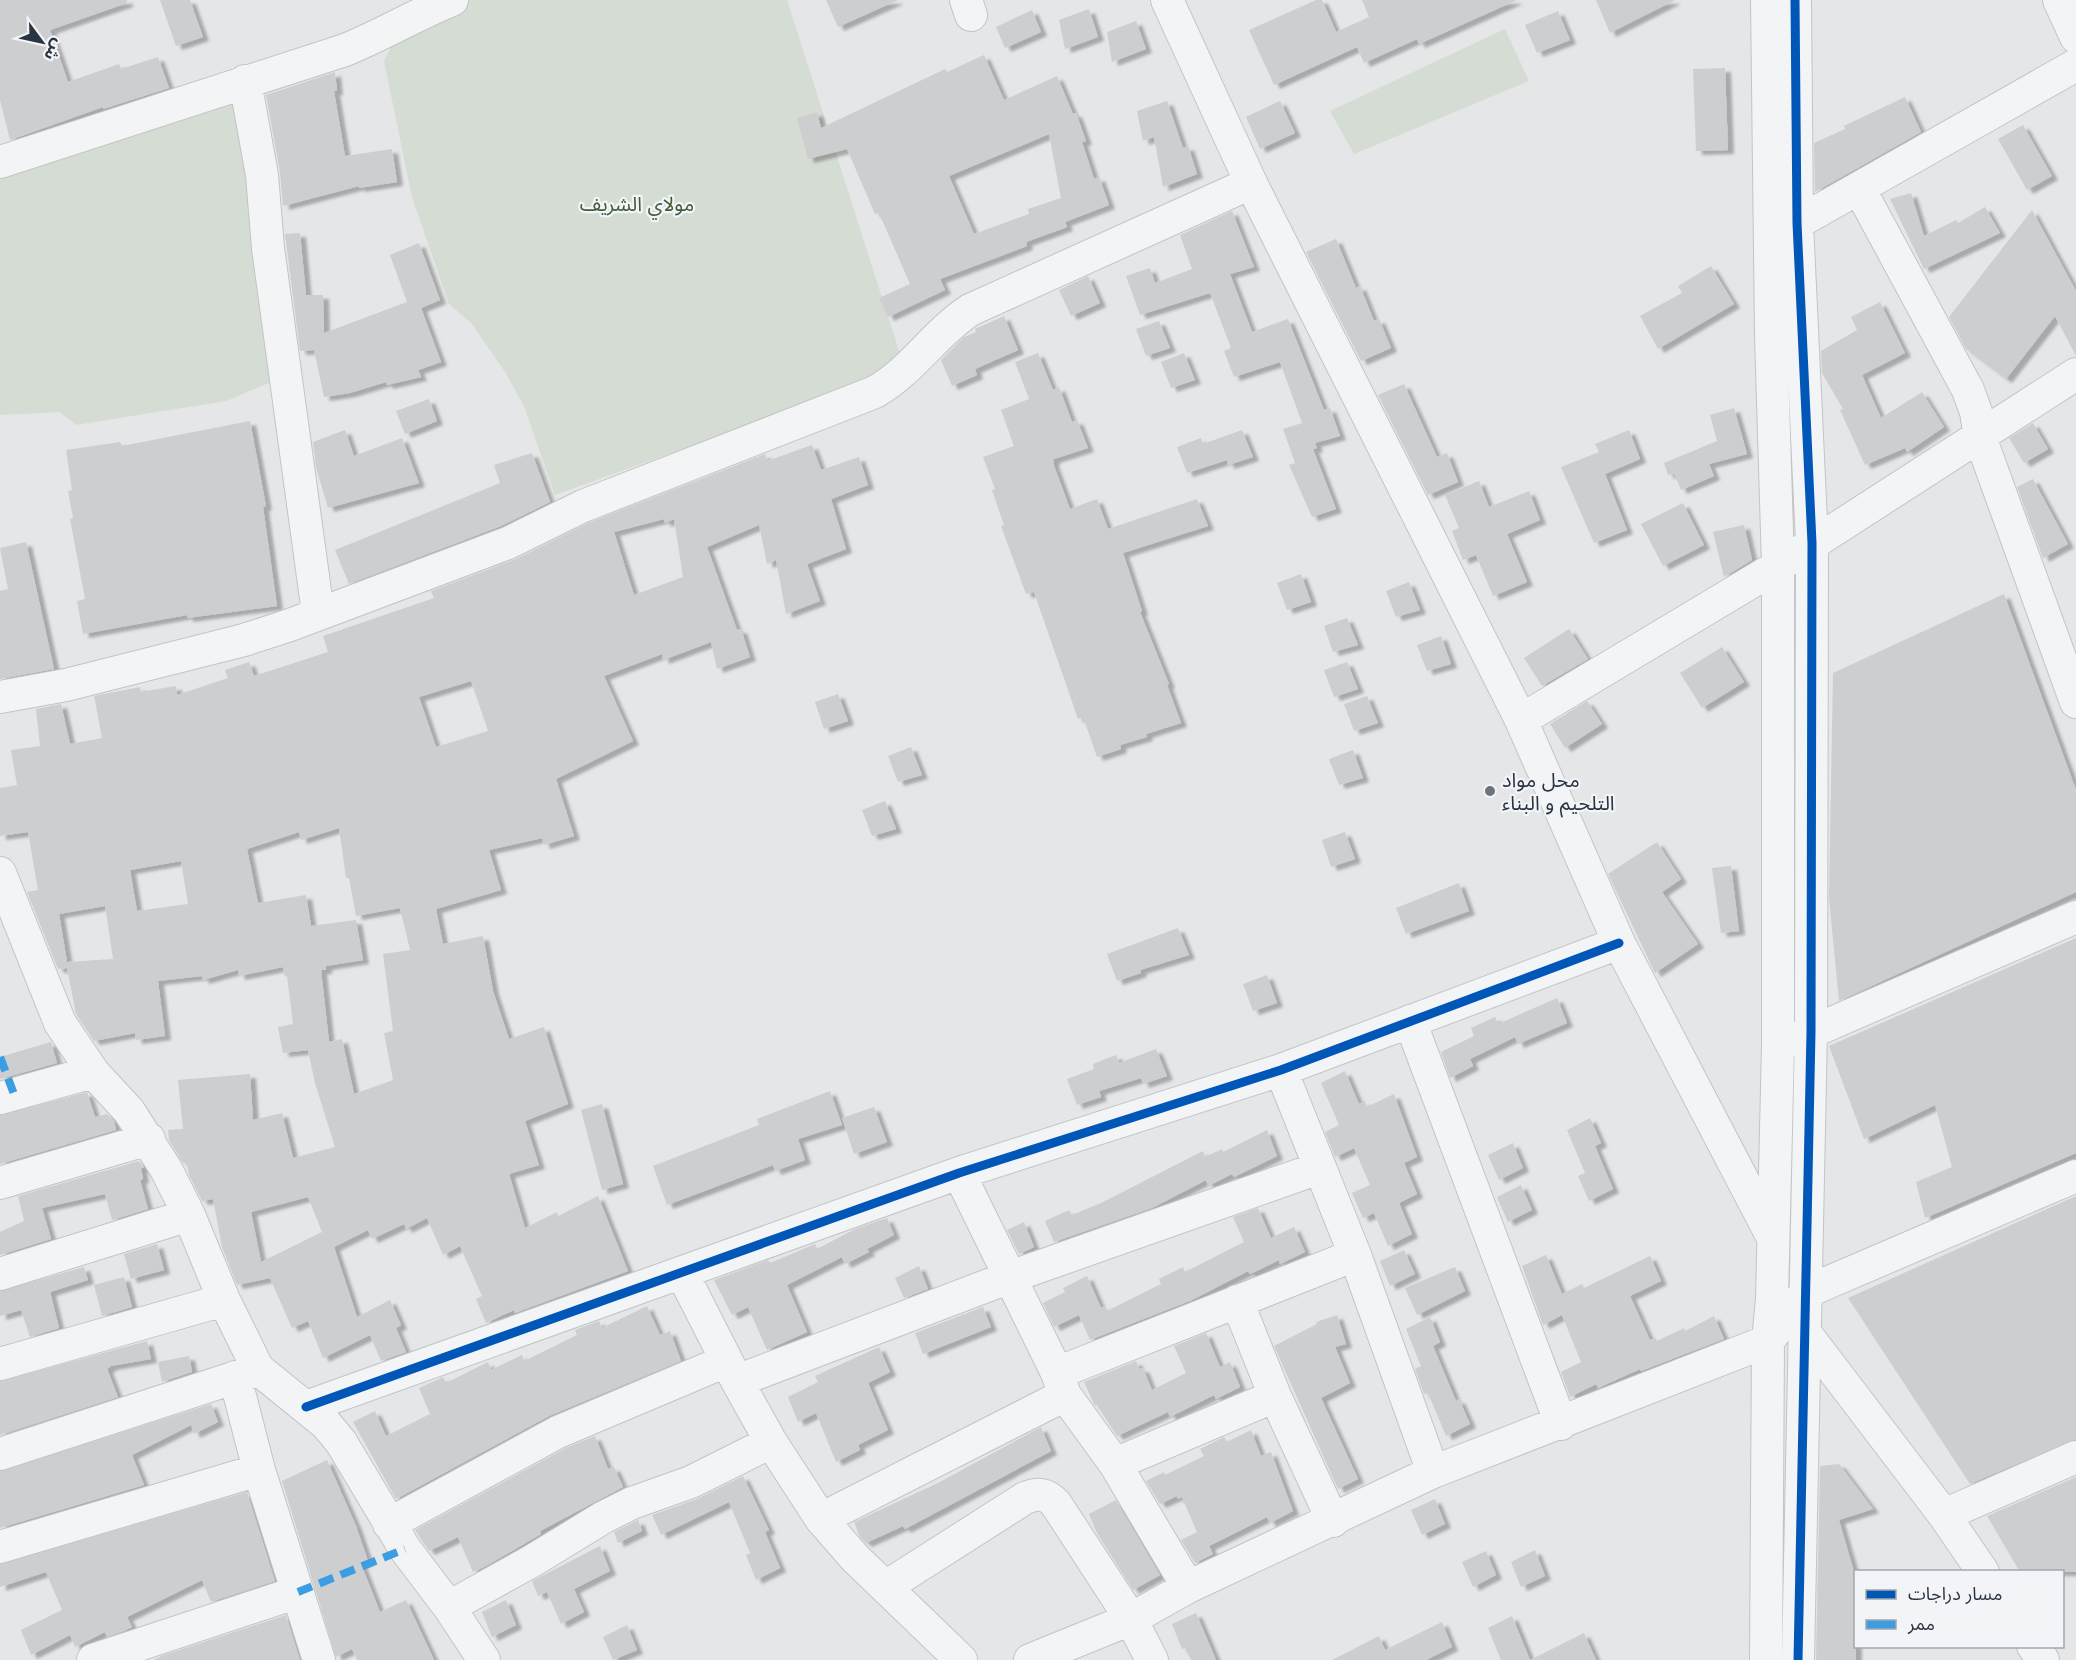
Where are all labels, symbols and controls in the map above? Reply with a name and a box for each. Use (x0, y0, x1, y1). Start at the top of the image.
north arrow (12, 12, 72, 72)
text: ش (40, 36, 67, 64)
park label: مولاي الشريف (580, 193, 694, 220)
place label: محل مواد التلحيم و البناء (1502, 769, 1615, 818)
marker: محل مواد التلحيم و البناء (1483, 784, 1497, 798)
legend (1854, 1570, 2064, 1648)
text: مسار دراجات (1908, 1584, 2002, 1605)
text: ممر (1907, 1614, 1935, 1635)

